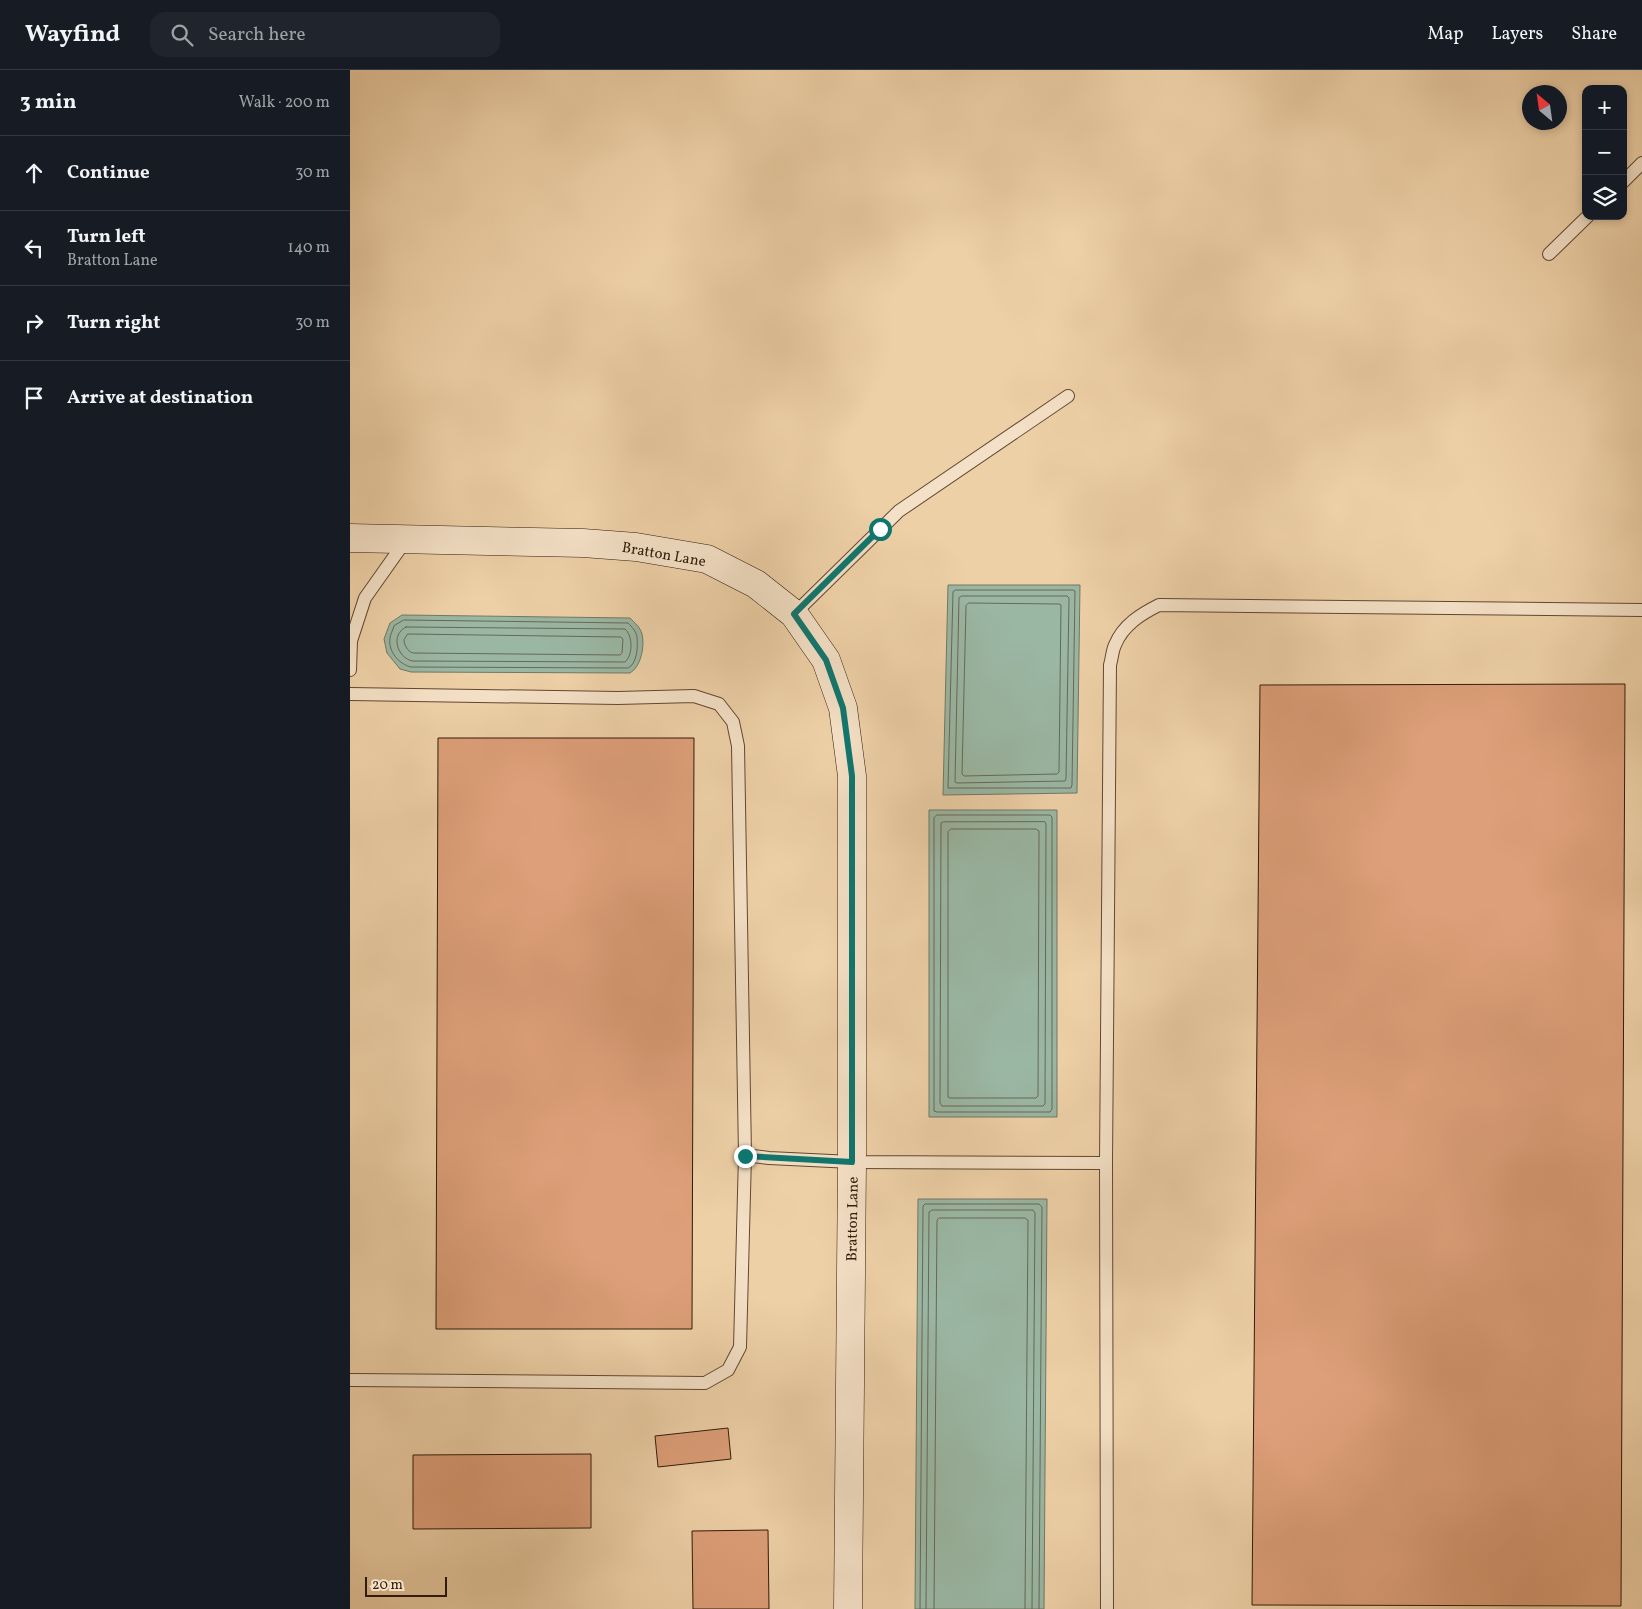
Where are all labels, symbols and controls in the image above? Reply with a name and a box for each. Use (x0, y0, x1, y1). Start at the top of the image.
search box (150, 12, 500, 57)
text: Wayfind (25, 18, 120, 52)
icon: search (168, 21, 196, 49)
text: Search here (208, 22, 305, 48)
text: Map (1427, 22, 1463, 47)
text: Layers (1491, 22, 1543, 47)
text: Share (1571, 22, 1617, 47)
north arrow (1522, 85, 1567, 130)
map controls (1582, 85, 1627, 220)
button: + (1582, 85, 1627, 130)
text: 3 min (20, 88, 76, 117)
text: Walk · 200 m (239, 92, 330, 114)
button: − (1582, 130, 1627, 175)
icon: ahead (20, 159, 48, 187)
text: Continue (67, 160, 150, 186)
text: 30 m (295, 162, 330, 184)
button: layers (1582, 175, 1627, 220)
text: Turn left (67, 224, 146, 250)
icon: left (20, 234, 48, 262)
text: 140 m (288, 237, 330, 259)
text: Bratton Lane (67, 250, 158, 272)
icon: right (20, 309, 48, 337)
text: Turn right (67, 310, 160, 336)
text: 30 m (295, 312, 330, 334)
icon: arrive (20, 384, 48, 412)
text: Arrive at destination (67, 385, 253, 411)
route start (869, 518, 892, 541)
street label: Bratton Lane (620, 538, 707, 573)
route end (734, 1145, 757, 1168)
street label: Bratton Lane (842, 1176, 865, 1262)
scale bar (365, 1574, 448, 1597)
text: 20 m (372, 1576, 403, 1595)

